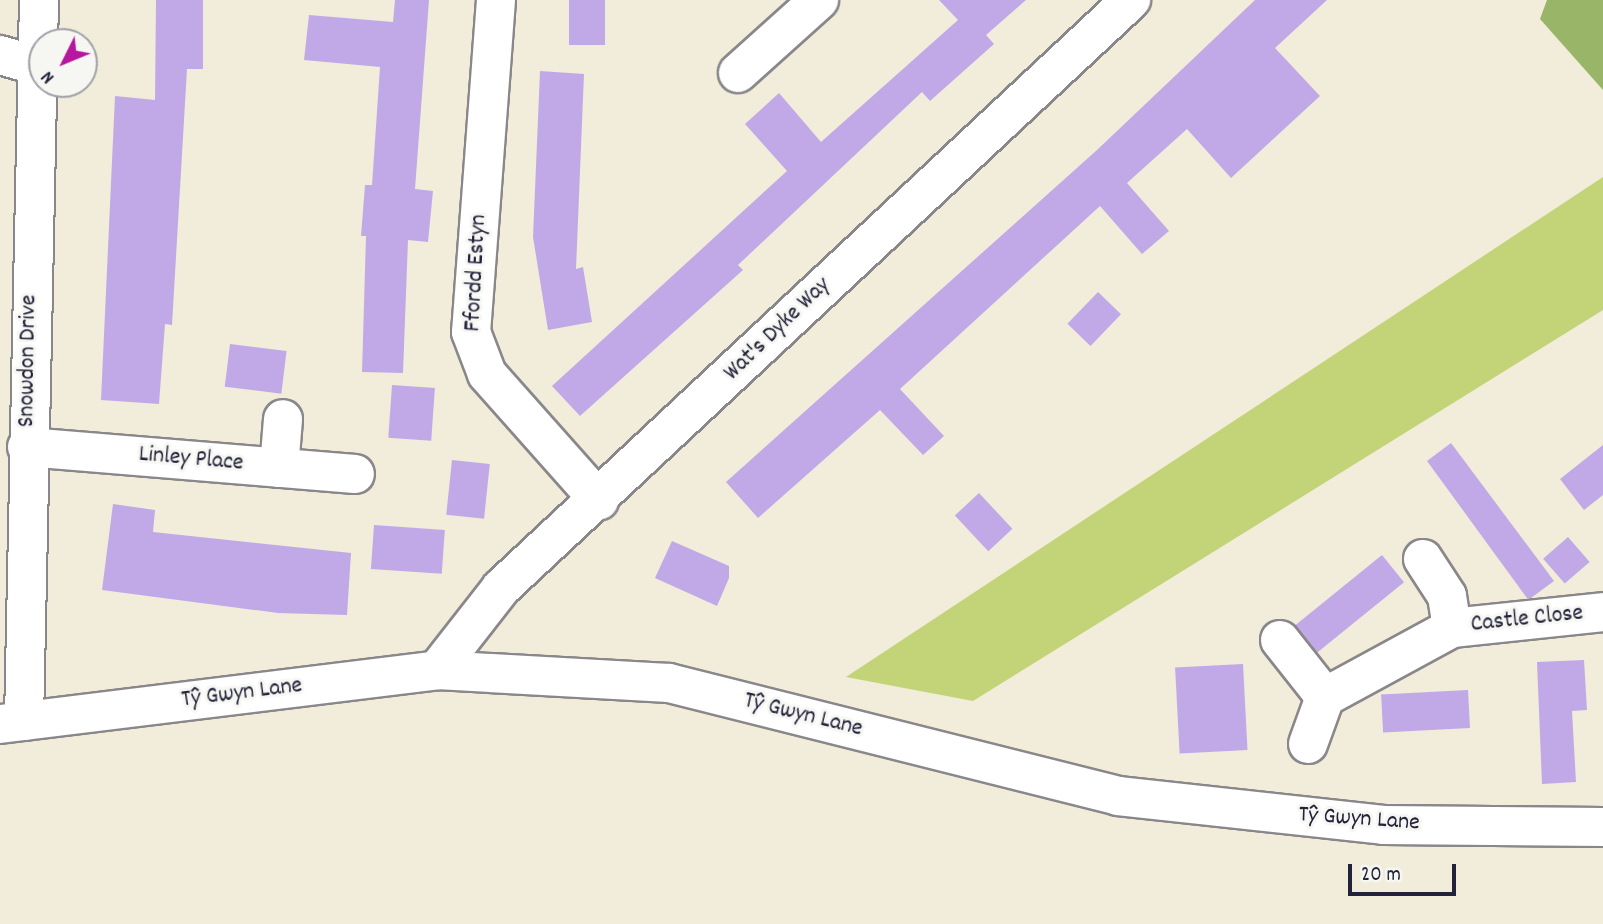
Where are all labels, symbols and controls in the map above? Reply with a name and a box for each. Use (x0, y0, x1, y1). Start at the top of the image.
north arrow (28, 28, 98, 98)
text: N (36, 64, 62, 89)
street label: Ffordd Estyn (460, 214, 494, 332)
street label: Wat's Dyke Way (719, 272, 837, 388)
street label: Snowdon Drive (13, 294, 45, 428)
street label: Linley Place (138, 441, 244, 479)
street label: Castle Close (1469, 600, 1585, 640)
street label: Tŷ Gwyn Lane (180, 672, 304, 716)
street label: Tŷ Gwyn Lane (741, 687, 865, 745)
street label: Tŷ Gwyn Lane (1297, 801, 1421, 839)
scale bar (1351, 850, 1460, 894)
text: 20 m (1361, 861, 1401, 891)

